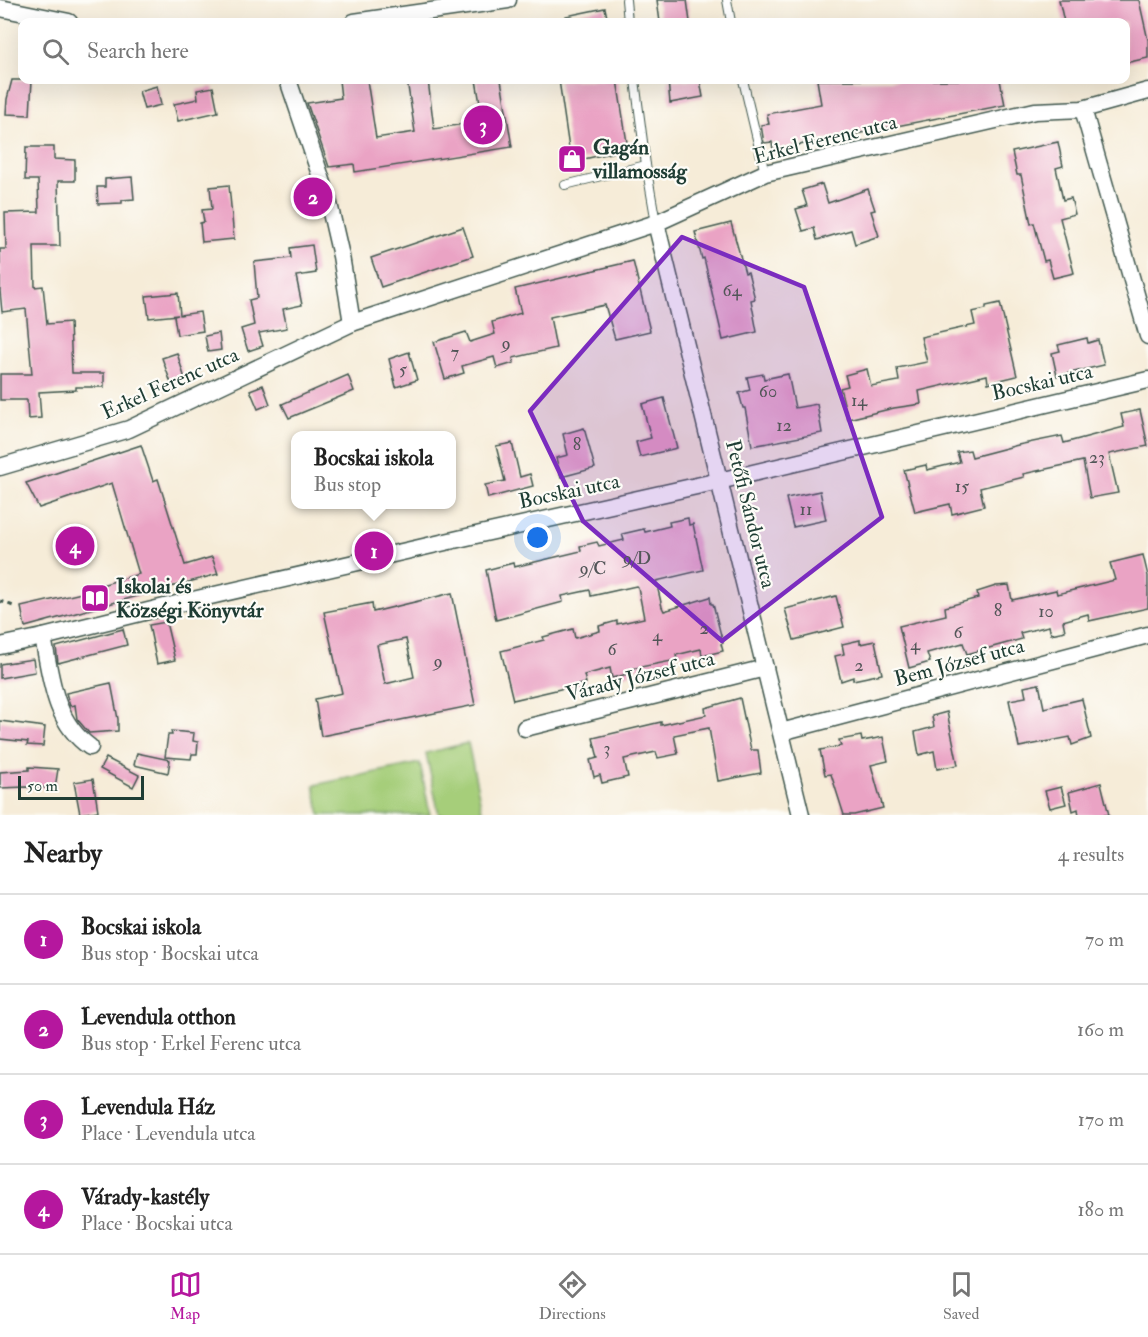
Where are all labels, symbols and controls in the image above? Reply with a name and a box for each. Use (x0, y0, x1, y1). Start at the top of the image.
search box (18, 18, 1130, 84)
icon: search (39, 35, 72, 68)
text: Search here (87, 37, 189, 65)
pin: 3 (464, 102, 502, 148)
street label: Erkel Ferenc utca (750, 108, 900, 170)
place label: Gagán villamosság (592, 134, 687, 185)
shop icon: Gagán villamosság (556, 143, 588, 175)
pin: 2 (294, 174, 332, 220)
house number: 64 (723, 279, 743, 302)
house number: 9 (499, 332, 511, 355)
street label: Erkel Ferenc utca (97, 341, 243, 426)
house number: 7 (451, 341, 459, 364)
house number: 5 (399, 358, 407, 381)
street label: Bocskai utca (989, 358, 1096, 407)
house number: 60 (759, 380, 777, 403)
house number: 14 (851, 389, 868, 412)
house number: 12 (776, 414, 792, 437)
popup (291, 431, 456, 509)
house number: 8 (573, 433, 581, 456)
street label: Petőfi Sándor utca (719, 437, 782, 591)
text: Bocskai iskola (314, 444, 433, 472)
house number: 23 (1089, 446, 1105, 469)
street label: Bocskai utca (516, 468, 622, 515)
text: Bus stop (314, 472, 381, 497)
house number: 15 (955, 475, 969, 498)
house number: 11 (800, 498, 812, 521)
your location (523, 523, 552, 552)
pin: 4 (56, 524, 94, 568)
pin: 1 (354, 528, 394, 574)
house number: 9/D (621, 547, 651, 570)
house number: 9/C (577, 557, 607, 580)
place label: Iskolai és Községi Könyvtár (116, 573, 265, 624)
library icon: Iskolai és Községi Könyvtár (79, 582, 111, 614)
house number: 8 (994, 599, 1002, 622)
house number: 10 (1038, 600, 1054, 623)
house number: 2 (699, 617, 709, 640)
house number: 6 (953, 621, 963, 644)
house number: 4 (652, 624, 663, 647)
street label: Bem József utca (891, 632, 1027, 693)
house number: 4 (910, 633, 921, 656)
house number: 6 (607, 638, 617, 661)
street label: Várady József utca (563, 645, 718, 708)
house number: 9 (431, 650, 443, 673)
house number: 2 (854, 654, 864, 677)
house number: 3 (604, 737, 610, 760)
scale bar (18, 773, 144, 800)
text: 50 m (27, 776, 58, 796)
text: Nearby (24, 838, 102, 870)
text: 4 results (1058, 842, 1124, 867)
text: Bocskai iskola (81, 913, 201, 941)
text: 1 (40, 927, 47, 952)
text: 70 m (1085, 927, 1124, 952)
text: Bus stop · Bocskai utca (81, 941, 259, 966)
text: Levendula otthon (81, 1003, 236, 1031)
text: 2 (38, 1017, 49, 1042)
text: 160 m (1077, 1017, 1124, 1042)
text: Bus stop · Erkel Ferenc utca (81, 1031, 301, 1056)
text: Levendula Ház (81, 1093, 215, 1121)
text: 3 (40, 1107, 47, 1132)
text: 170 m (1078, 1107, 1124, 1132)
text: Place · Levendula utca (81, 1121, 255, 1146)
text: Várady-kastély (81, 1183, 209, 1211)
text: 4 (38, 1197, 49, 1222)
text: 180 m (1077, 1197, 1124, 1222)
text: Place · Bocskai utca (81, 1211, 233, 1236)
tab: Map (169, 1268, 202, 1324)
tab: Directions (539, 1268, 606, 1324)
tab: Saved (943, 1268, 979, 1324)

